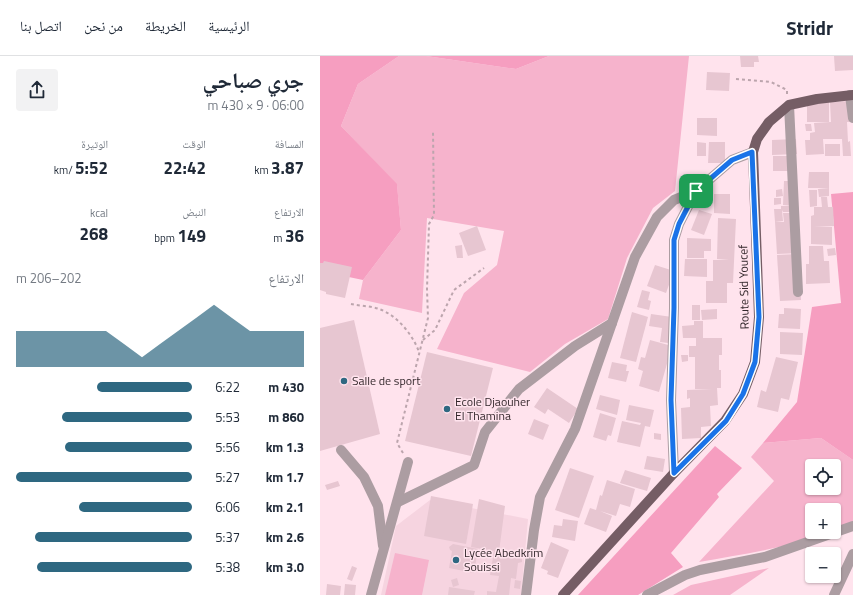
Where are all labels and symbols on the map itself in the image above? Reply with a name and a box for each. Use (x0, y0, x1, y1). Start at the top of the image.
pin (679, 174, 713, 208)
street label: Route Sid Youcef (733, 245, 754, 329)
place label: Salle de sport (352, 371, 421, 390)
marker: Salle de sport (339, 376, 349, 386)
place label: Ecole Djaouher El Thamina (455, 392, 530, 425)
marker: Ecole Djaouher El Thamina (442, 404, 452, 414)
place label: Lycée Abedkrim Souissi (464, 543, 543, 576)
marker: Lycée Abedkrim Souissi (451, 555, 461, 565)

